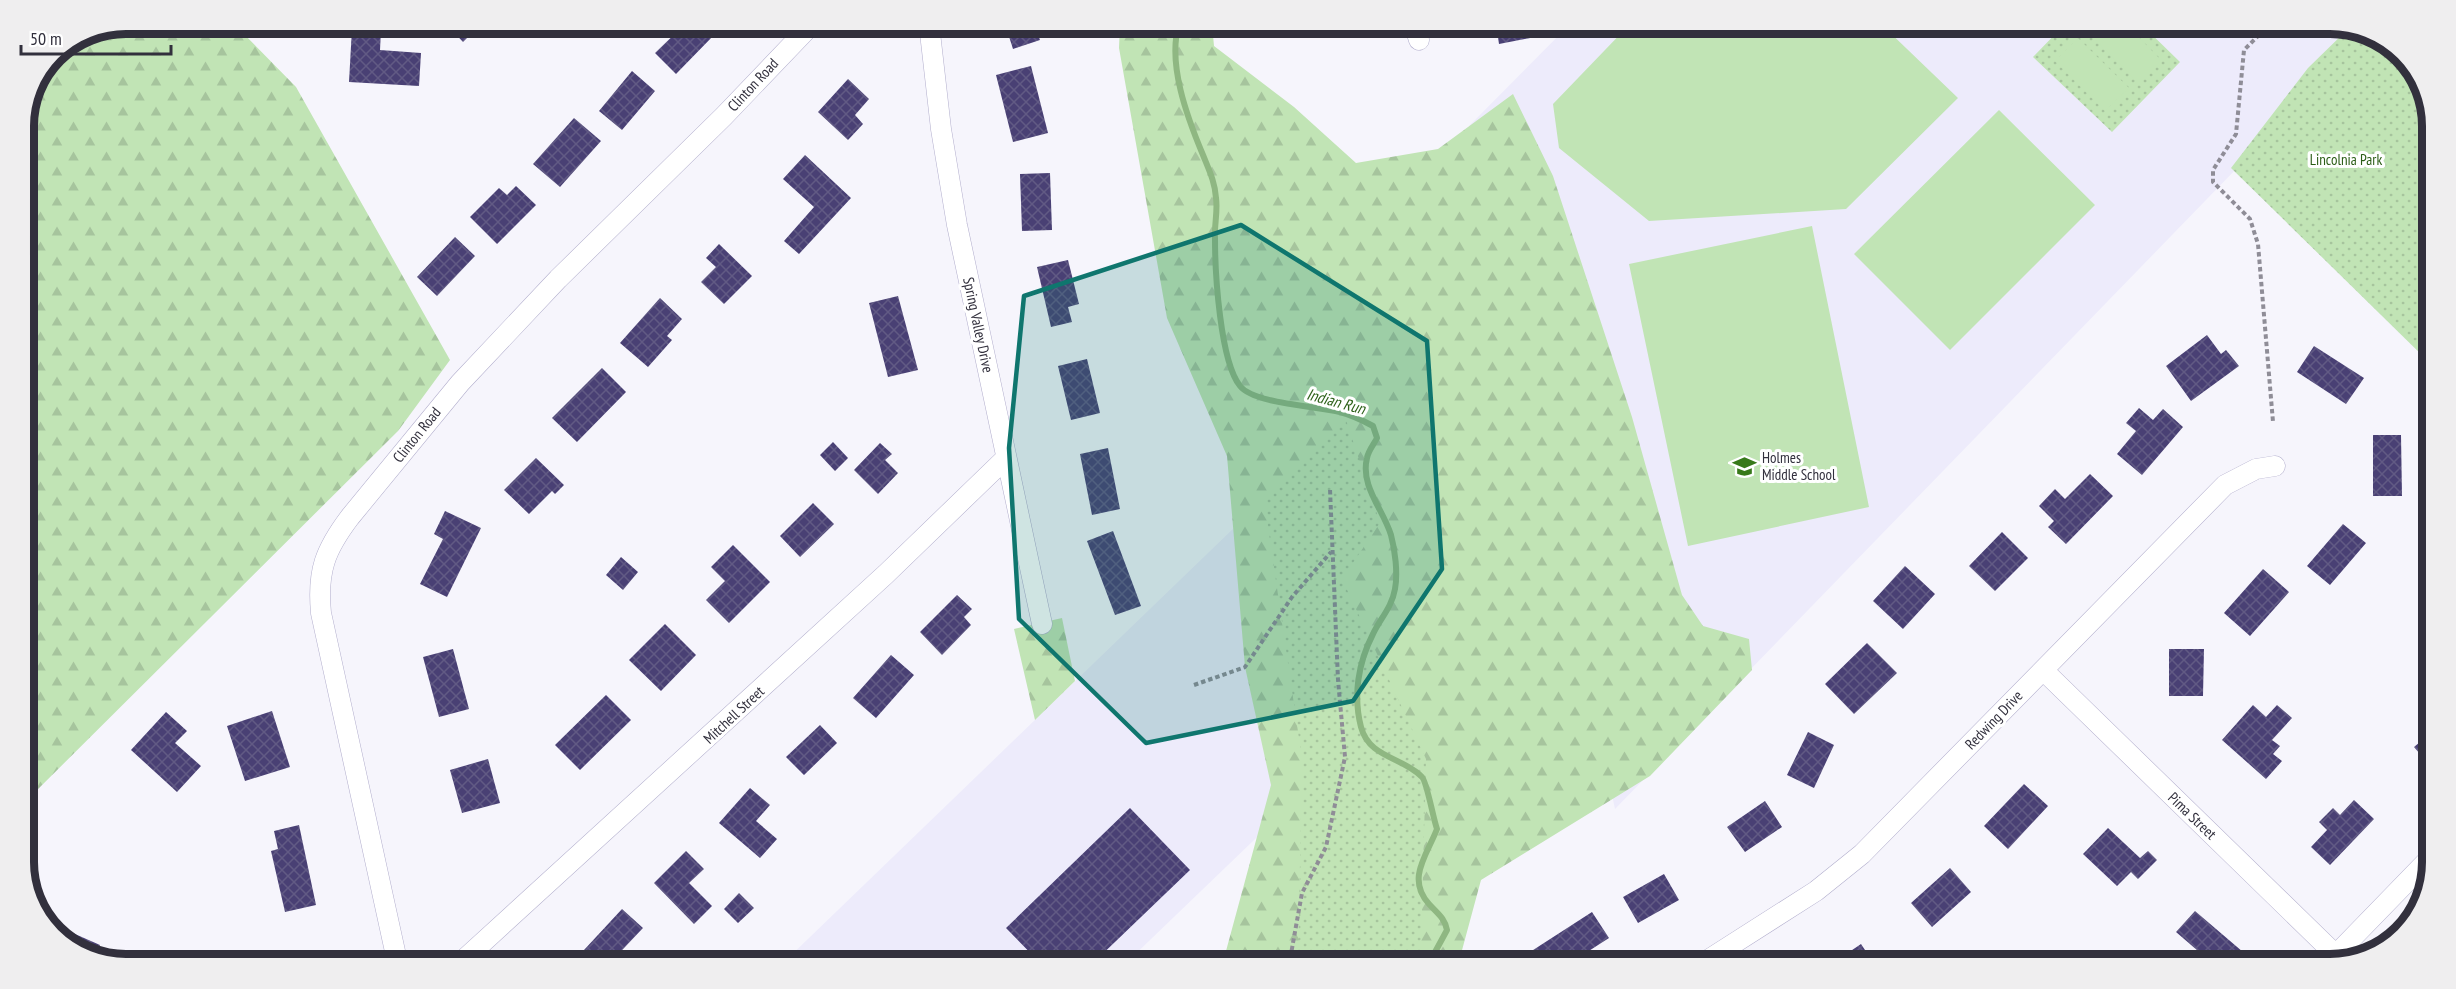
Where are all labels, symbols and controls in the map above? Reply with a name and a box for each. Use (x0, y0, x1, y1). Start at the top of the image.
scale bar (21, 18, 171, 56)
text: 50 m (30, 27, 62, 50)
street label: Clinton Road (723, 54, 782, 115)
park label: Lincolnia Park (2310, 150, 2382, 169)
street label: Spring Valley Drive (959, 275, 998, 374)
water label: Indian Run (1305, 384, 1368, 419)
street label: Clinton Road (388, 403, 445, 466)
place label: Holmes Middle School (1762, 448, 1836, 484)
school or university icon: Holmes Middle School (1731, 454, 1757, 480)
street label: Mitchell Street (699, 682, 768, 748)
street label: Redwing Drive (1961, 686, 2026, 753)
street label: Pima Street (2164, 788, 2221, 843)

